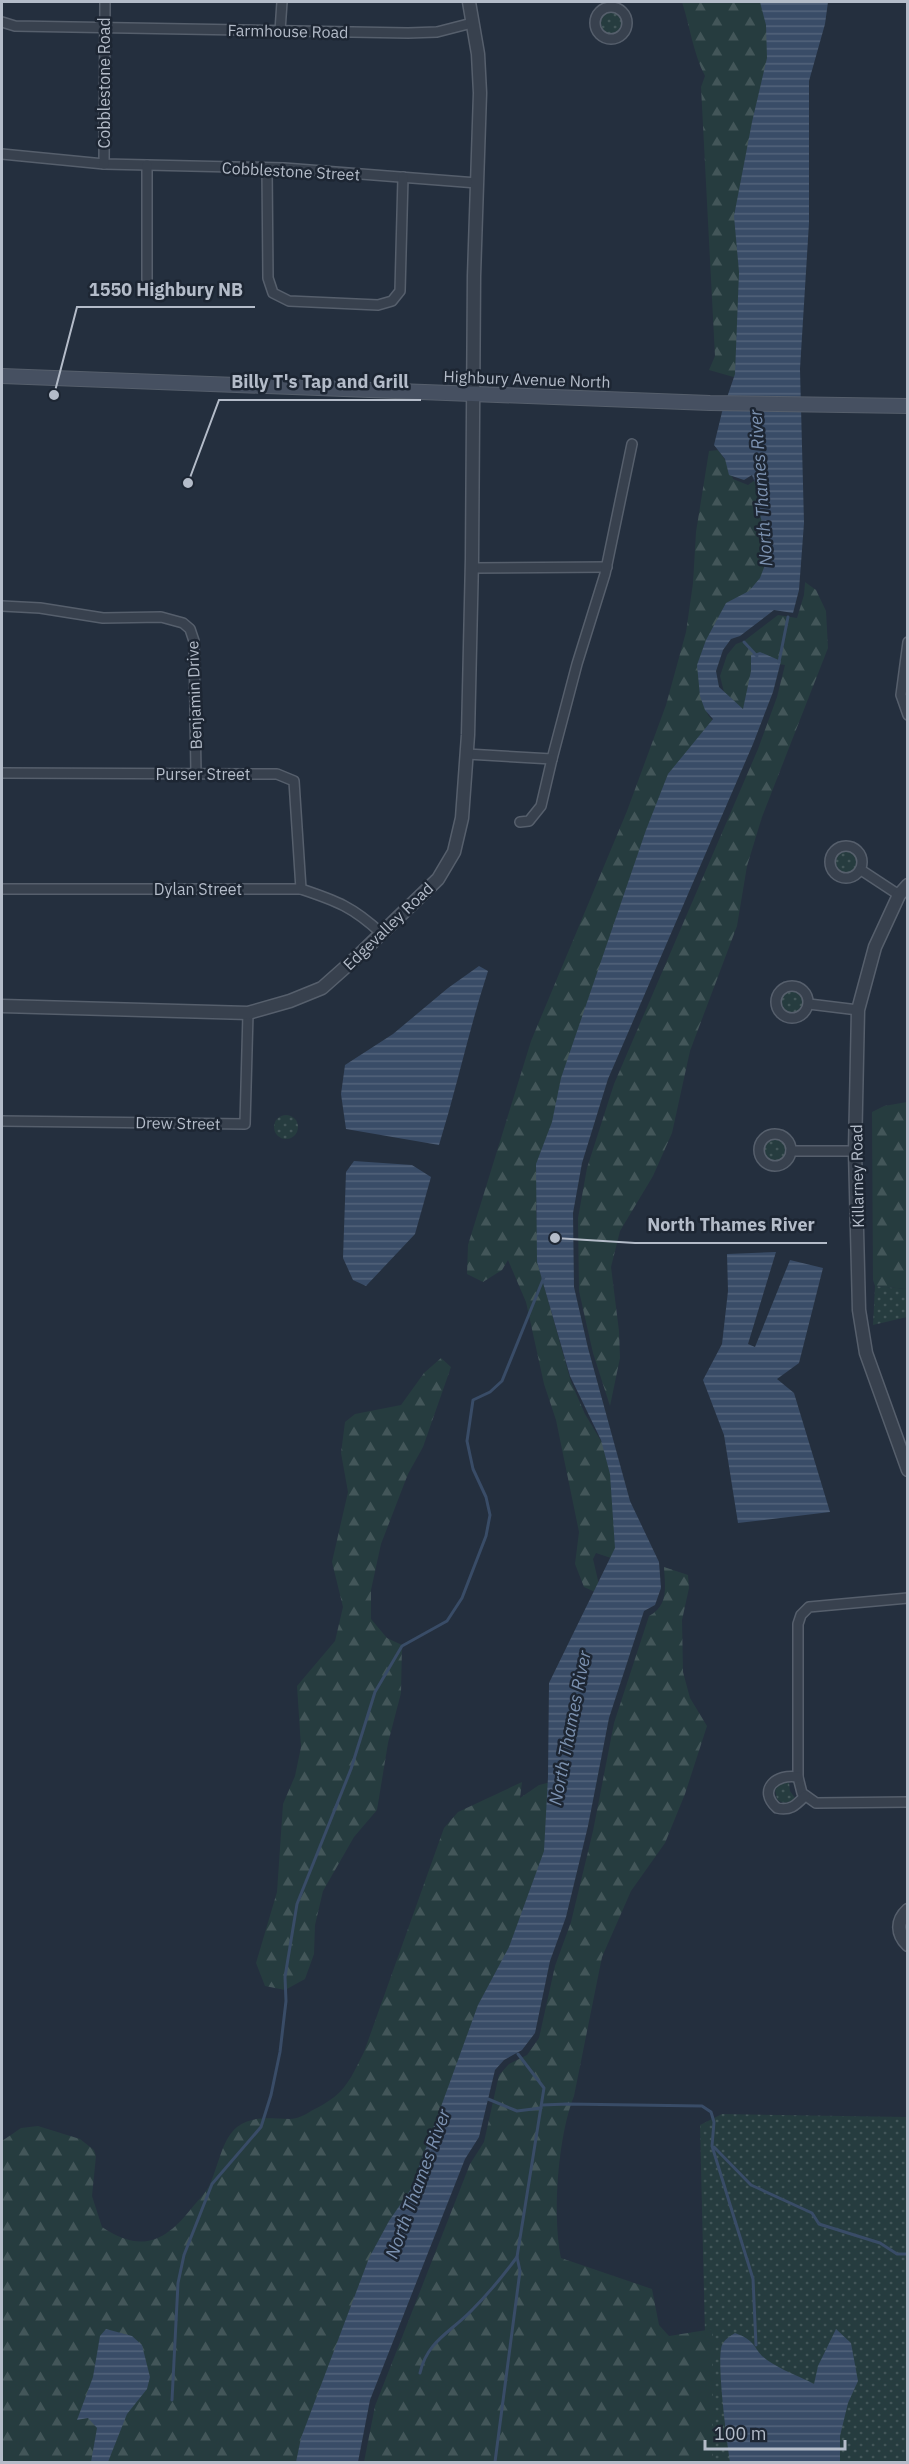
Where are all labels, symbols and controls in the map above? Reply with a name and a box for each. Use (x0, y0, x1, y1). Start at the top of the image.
street label: Cobblestone Road (94, 17, 114, 149)
street label: Farmhouse Road (227, 20, 349, 42)
street label: Cobblestone Street (221, 157, 361, 185)
callout: 1550 Highbury NB (77, 271, 255, 307)
text: 1550 Highbury NB (89, 278, 243, 301)
callout: Billy T's Tap and Grill (219, 364, 421, 400)
street label: Highbury Avenue North (443, 366, 611, 392)
text: Billy T's Tap and Grill (231, 370, 409, 393)
water label: North Thames River (744, 408, 777, 567)
street label: Benjamin Drive (182, 640, 206, 750)
street label: Purser Street (156, 764, 250, 784)
street label: Edgevalley Road (339, 878, 437, 974)
street label: Dylan Street (154, 879, 242, 899)
street label: Drew Street (135, 1112, 221, 1134)
street label: Killarney Road (846, 1124, 868, 1228)
callout: North Thames River (635, 1207, 827, 1243)
text: North Thames River (647, 1213, 815, 1236)
water label: North Thames River (543, 1648, 596, 1807)
water label: North Thames River (380, 2106, 455, 2262)
scale bar (705, 2413, 844, 2451)
text: 100 m (714, 2422, 766, 2445)

